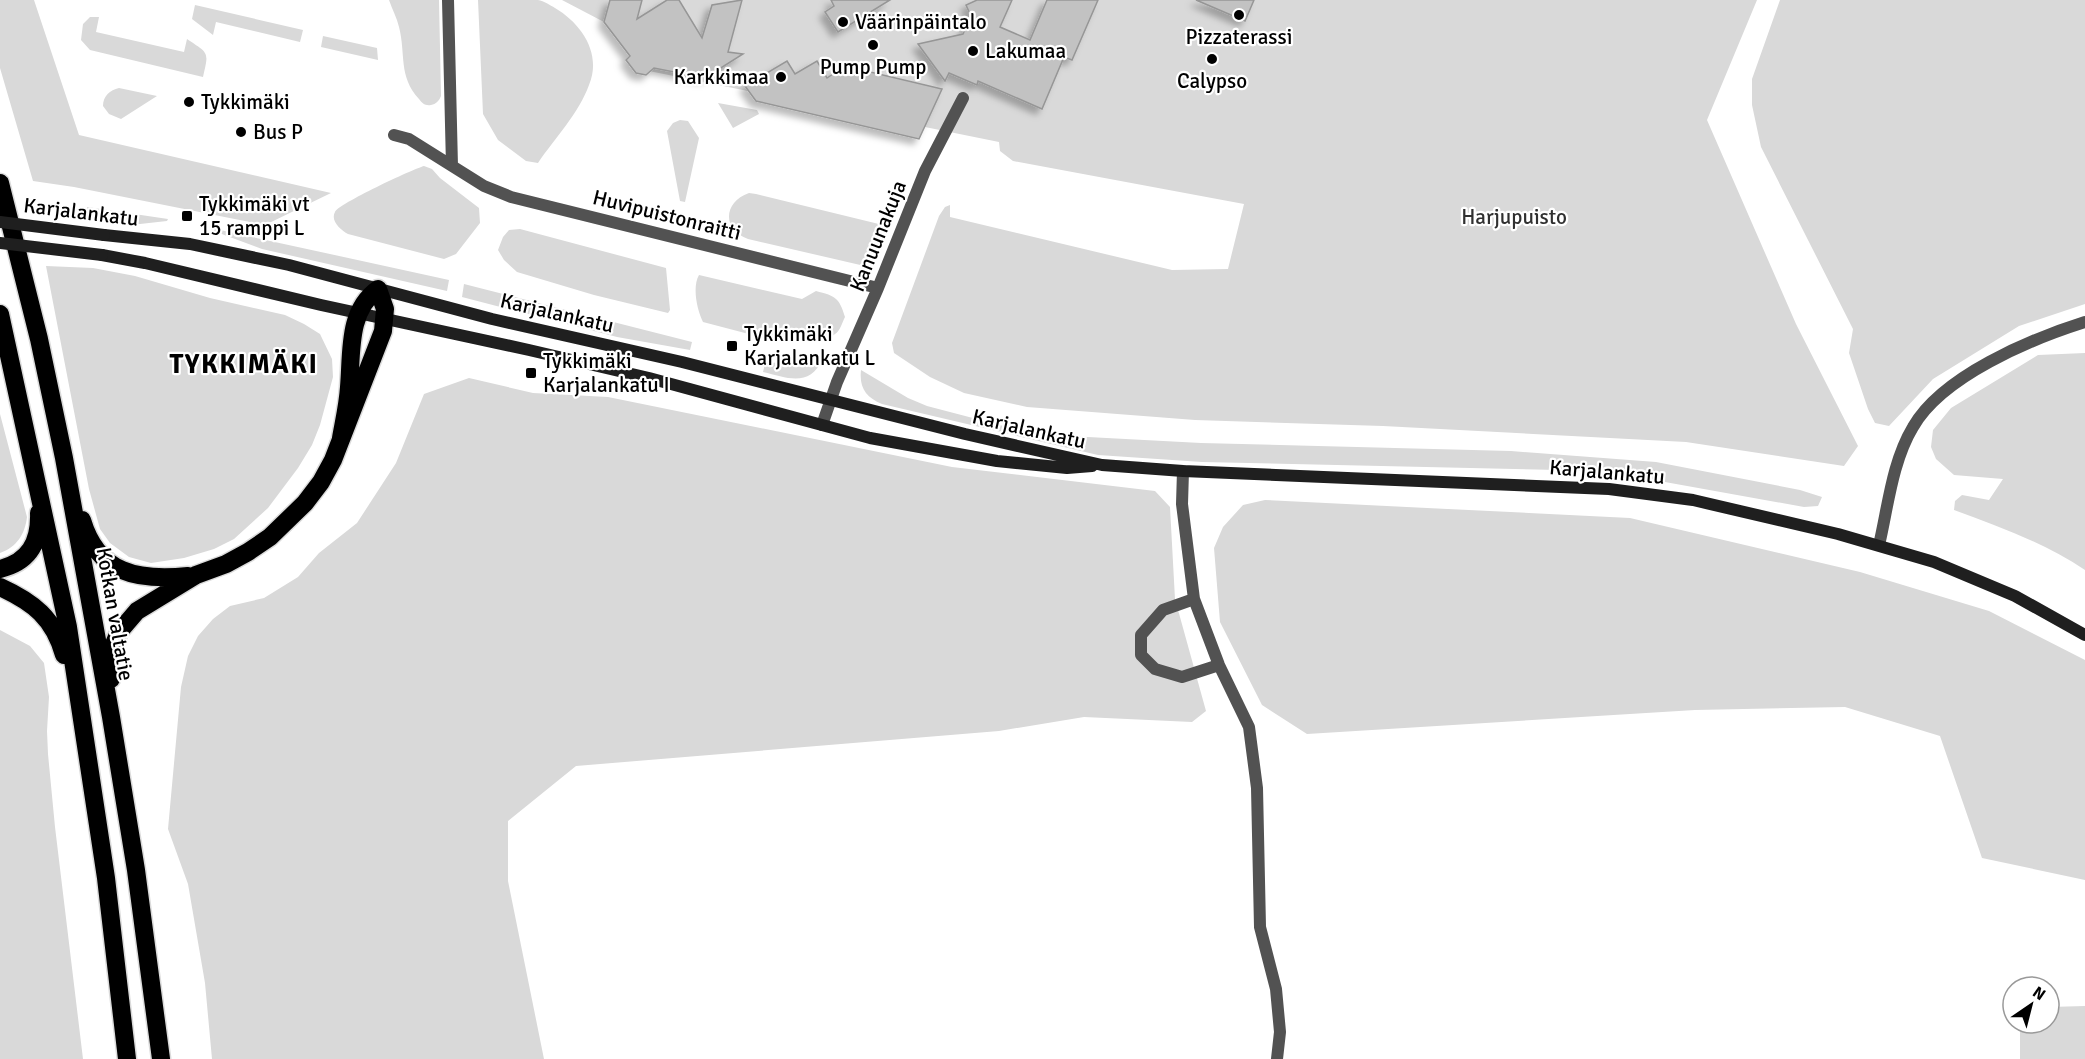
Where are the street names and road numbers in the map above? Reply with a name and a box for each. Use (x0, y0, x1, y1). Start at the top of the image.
street label: Kanuunakuja (844, 177, 912, 295)
street label: Huvipuistonraitti (590, 184, 744, 246)
street label: Karjalankatu (22, 192, 140, 232)
street label: Karjalankatu (498, 287, 616, 339)
street label: Karjalankatu (970, 403, 1088, 455)
street label: Karjalankatu (1548, 454, 1666, 490)
street label: Kotkan valtatie (90, 545, 140, 683)

